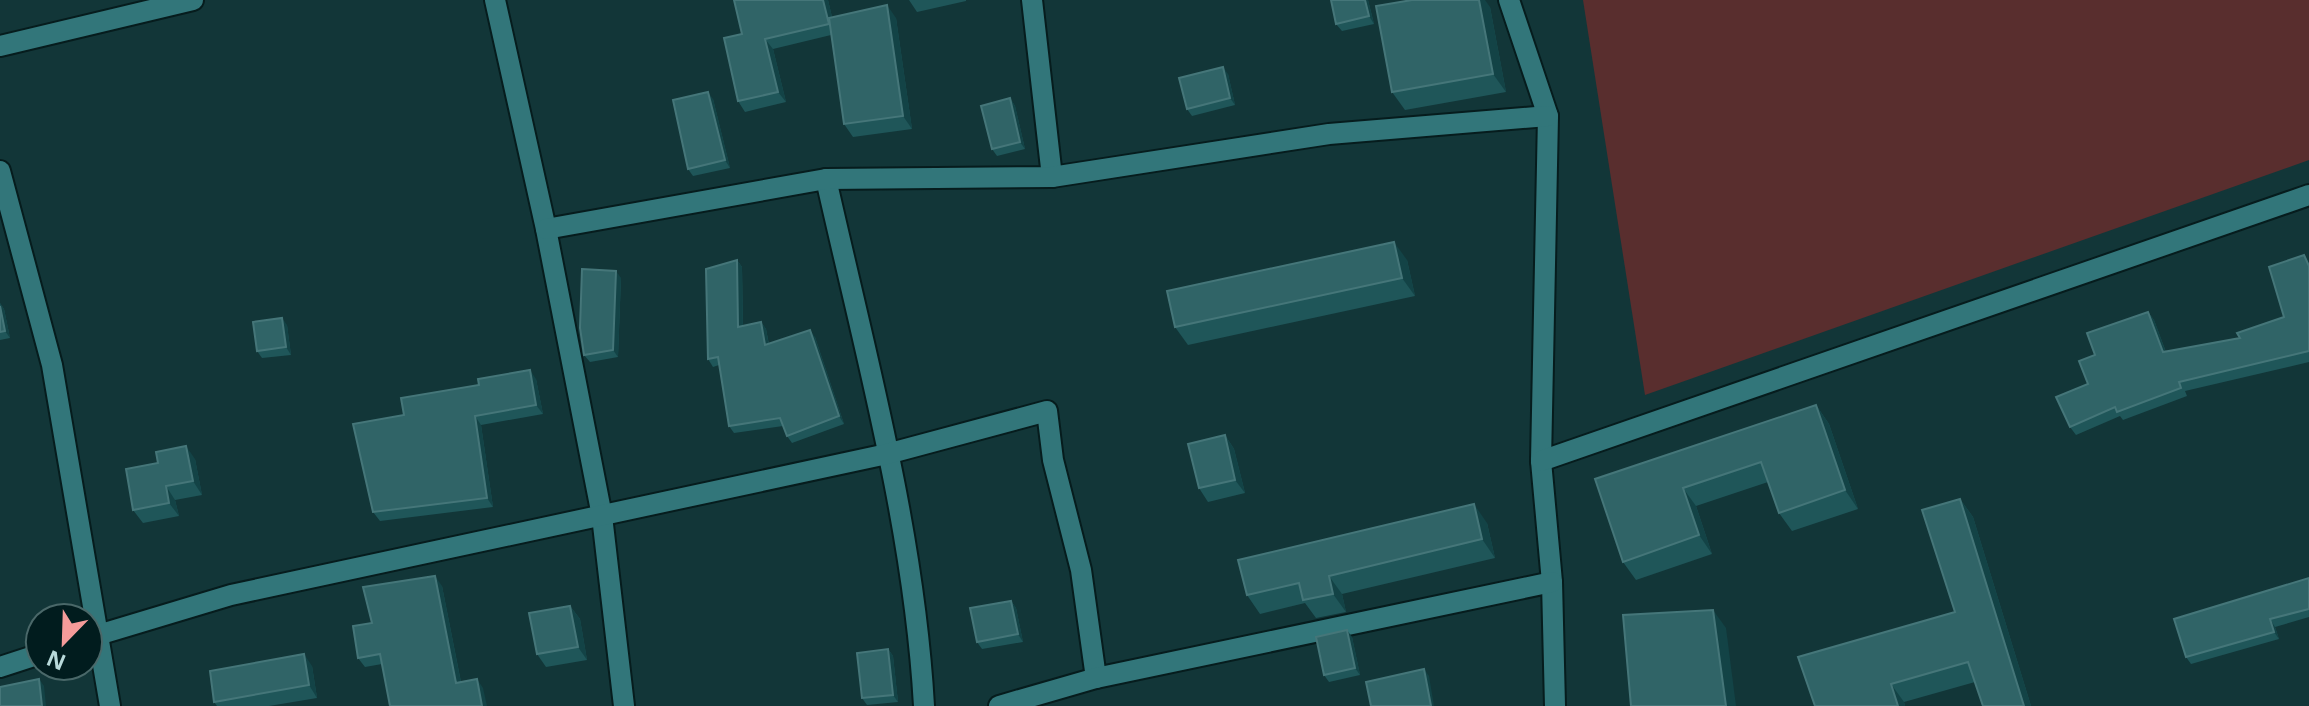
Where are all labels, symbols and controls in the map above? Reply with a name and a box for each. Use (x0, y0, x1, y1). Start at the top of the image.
north arrow (24, 602, 104, 682)
text: N (42, 644, 70, 679)

